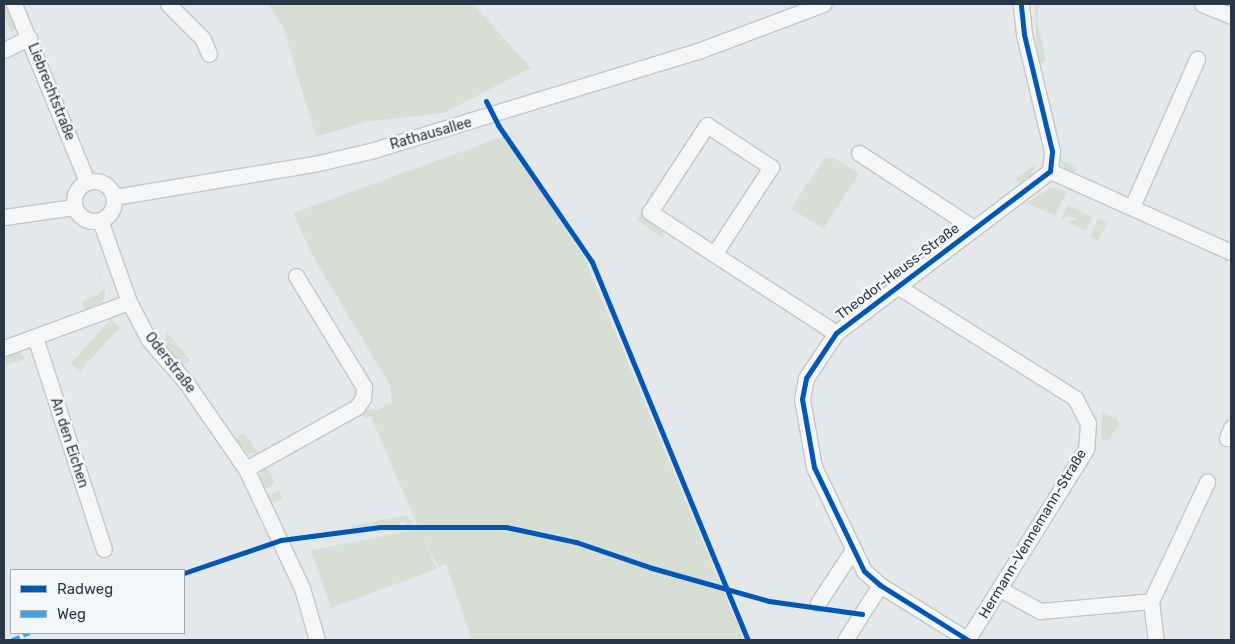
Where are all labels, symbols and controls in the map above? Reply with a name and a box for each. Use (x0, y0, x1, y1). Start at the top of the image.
street label: Liebrechtstraße (24, 41, 78, 143)
street label: Rathausallee (388, 114, 474, 154)
street label: Theodor-Heuss-Straße (833, 220, 963, 324)
street label: Oderstraße (141, 329, 199, 397)
street label: An den Eichen (47, 396, 91, 490)
street label: Hermann-Vennemann-Straße (976, 446, 1090, 622)
legend (10, 569, 185, 634)
text: Radweg (57, 580, 113, 598)
text: Weg (57, 605, 86, 623)

